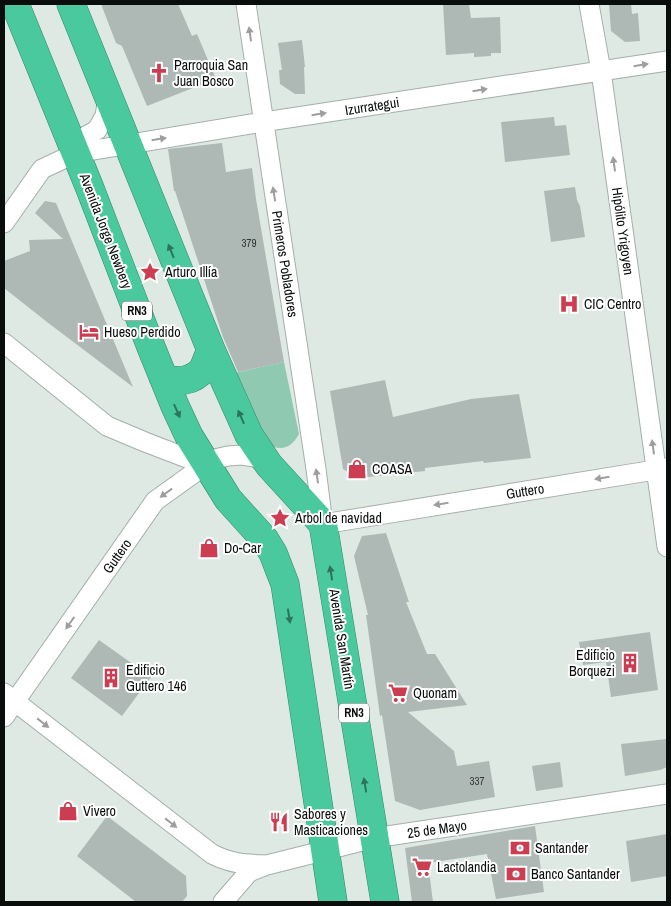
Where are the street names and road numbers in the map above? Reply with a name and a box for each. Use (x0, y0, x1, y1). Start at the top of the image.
street label: Izurrategui (343, 93, 401, 119)
street label: Avenida Jorge Newbery (75, 170, 136, 292)
street label: Hipólito Yrigoyen (608, 186, 638, 276)
street label: Primeros Pobladores (268, 209, 302, 319)
road number: RN3 (122, 302, 152, 321)
street label: Guttero (505, 479, 545, 503)
street label: Guttero (99, 535, 135, 577)
street label: Avenida San Martín (325, 587, 359, 690)
road number: RN3 (339, 704, 369, 722)
street label: 25 de Mayo (406, 816, 468, 842)

